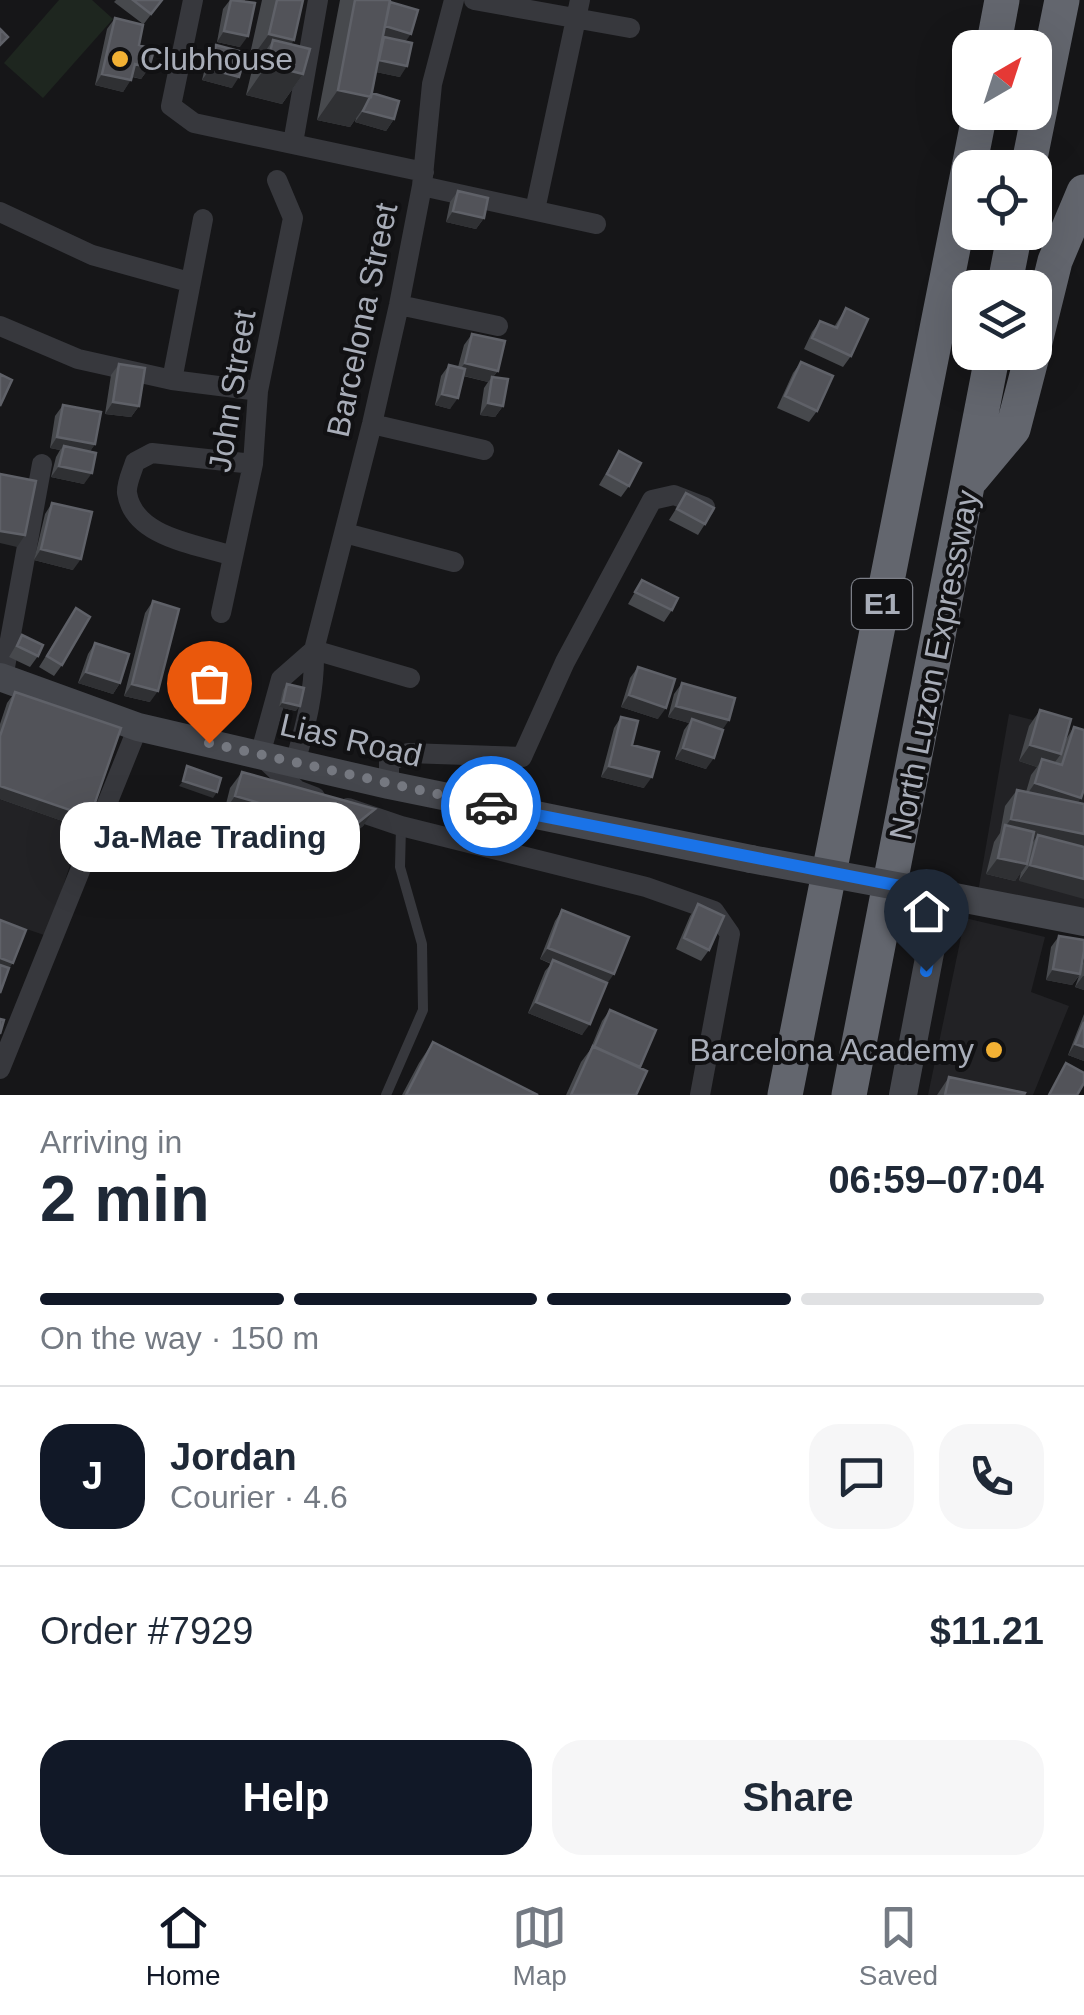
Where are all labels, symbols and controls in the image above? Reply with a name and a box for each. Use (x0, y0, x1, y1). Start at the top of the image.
north arrow (952, 30, 1052, 130)
map controls (952, 30, 1052, 370)
place label: Clubhouse (140, 41, 293, 77)
marker: Clubhouse (109, 48, 131, 70)
button: locate (952, 150, 1052, 250)
street label: Barcelona Street (320, 200, 404, 440)
button: layers (952, 270, 1052, 370)
street label: John Street (201, 307, 263, 475)
street label: North Luzon Expressway (882, 487, 986, 843)
road number: E1 (852, 579, 912, 629)
pin (167, 641, 252, 744)
icon: bag (182, 656, 237, 711)
street label: Lias Road (277, 706, 425, 774)
courier (441, 756, 541, 856)
icon: car (464, 779, 519, 834)
callout: Ja-Mae Trading (59, 803, 359, 873)
text: Ja-Mae Trading (94, 819, 326, 855)
pin (884, 869, 969, 972)
icon: home (899, 884, 954, 939)
place label: Barcelona Academy (689, 1032, 974, 1068)
marker: Barcelona Academy (983, 1039, 1005, 1061)
text: Arriving in (40, 1124, 182, 1160)
text: 06:59–07:04 (828, 1159, 1044, 1201)
text: 2 min (40, 1162, 210, 1235)
text: On the way · 150 m (40, 1320, 319, 1356)
button: chat (809, 1424, 914, 1529)
button: phone (939, 1424, 1044, 1529)
text: Jordan (170, 1436, 297, 1478)
text: J (82, 1455, 103, 1497)
text: Courier · 4.6 (170, 1479, 348, 1515)
text: Order #7929 (40, 1610, 253, 1652)
text: $11.21 (930, 1610, 1044, 1652)
button: Help (40, 1740, 532, 1855)
button: Share (552, 1740, 1044, 1855)
tab: Home (146, 1900, 221, 1992)
tab: Map (512, 1900, 567, 1992)
tab: Saved (859, 1900, 938, 1992)

